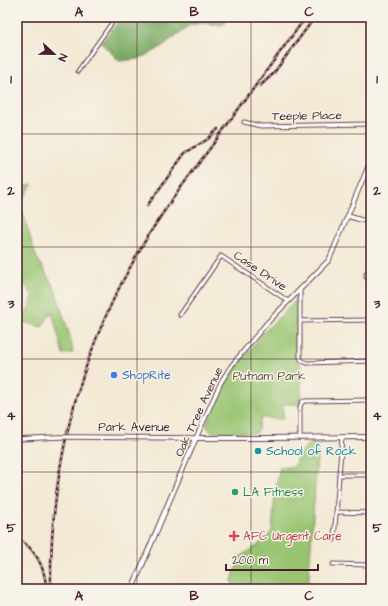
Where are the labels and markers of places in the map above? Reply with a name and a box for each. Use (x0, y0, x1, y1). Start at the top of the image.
place label: ShopRite (122, 367, 171, 384)
marker: ShopRite (109, 370, 119, 380)
place label: School of Rock (266, 443, 357, 460)
marker: School of Rock (253, 446, 263, 456)
place label: LA Fitness (243, 484, 303, 501)
marker: LA Fitness (230, 487, 240, 497)
place label: AFC Urgent Care (243, 528, 342, 546)
marker: AFC Urgent Care (228, 530, 240, 542)

